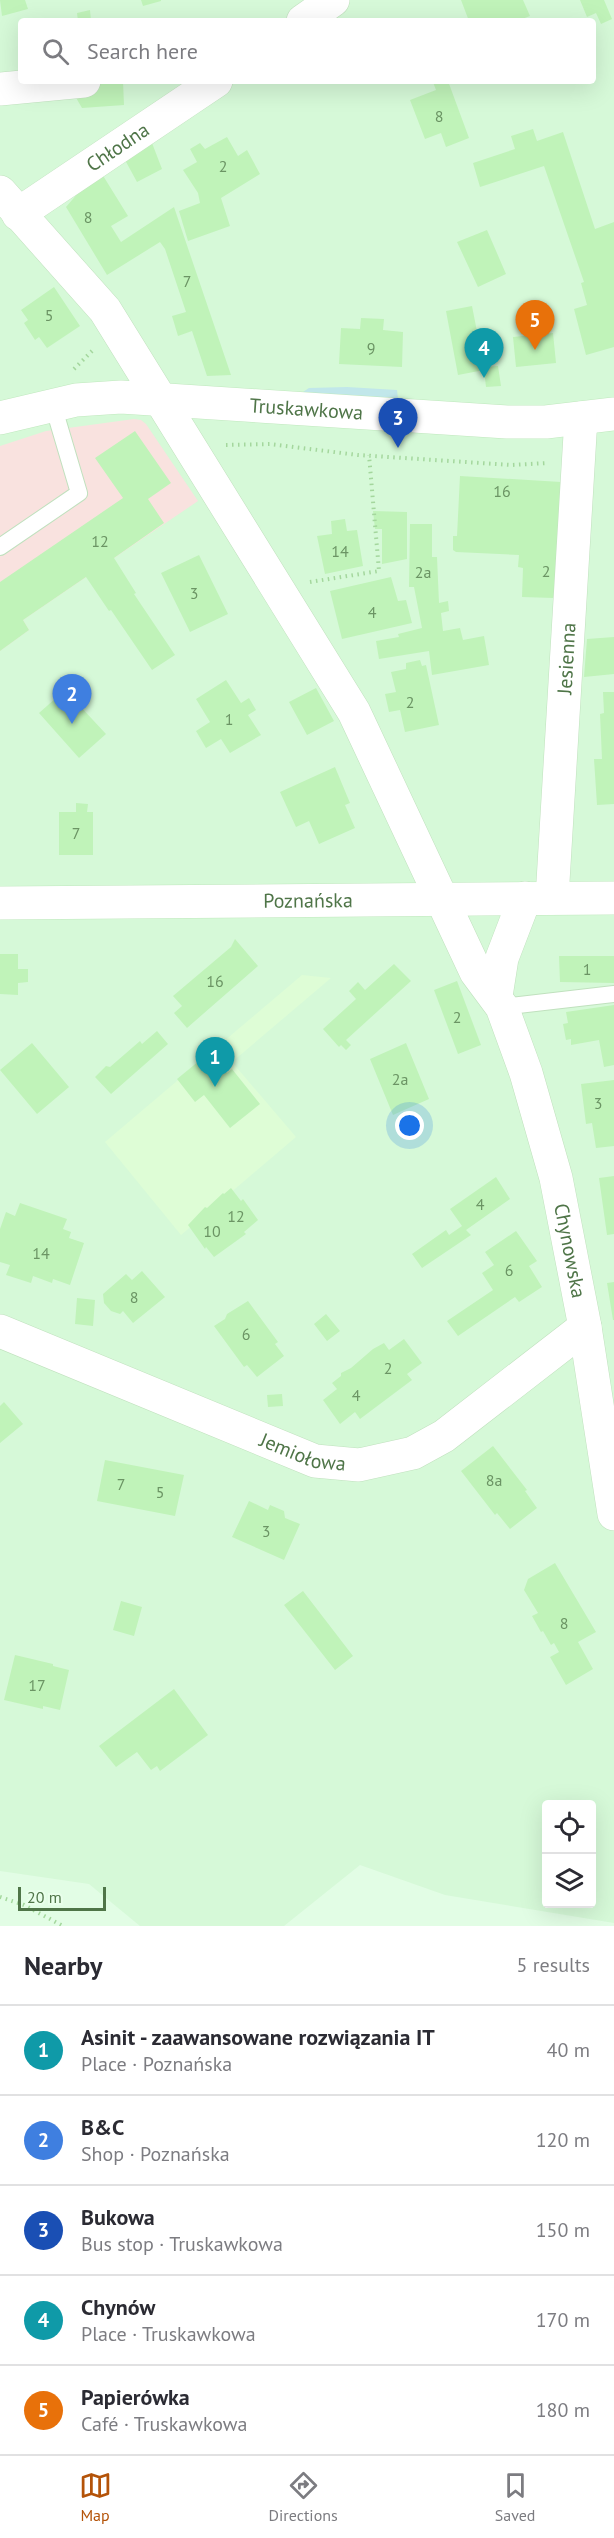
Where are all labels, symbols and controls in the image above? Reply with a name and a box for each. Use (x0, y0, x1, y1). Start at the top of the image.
search box (18, 18, 596, 84)
icon: search (39, 35, 72, 68)
text: Search here (87, 37, 198, 65)
house number: 8 (435, 106, 443, 126)
street label: Chłodna (81, 117, 154, 178)
house number: 2 (219, 156, 227, 176)
house number: 8 (84, 207, 92, 227)
house number: 7 (183, 271, 191, 291)
pin: 5 (516, 300, 554, 350)
house number: 5 (45, 305, 53, 325)
pin: 4 (464, 328, 504, 378)
house number: 9 (367, 338, 375, 358)
street label: Truskawkowa (249, 392, 364, 426)
pin: 3 (378, 398, 418, 448)
house number: 16 (493, 481, 511, 501)
house number: 12 (91, 531, 109, 551)
house number: 14 (331, 541, 349, 561)
house number: 2 (542, 561, 550, 581)
house number: 2a (415, 562, 431, 582)
house number: 3 (190, 583, 198, 603)
house number: 4 (368, 602, 377, 622)
street label: Jesienna (551, 622, 582, 696)
pin: 2 (52, 674, 92, 724)
house number: 2 (406, 692, 414, 712)
house number: 1 (225, 709, 233, 729)
house number: 7 (72, 823, 80, 843)
street label: Poznańska (263, 887, 353, 914)
house number: 1 (583, 959, 591, 979)
house number: 16 (206, 971, 224, 991)
house number: 2 (453, 1007, 461, 1027)
pin: 1 (196, 1038, 234, 1087)
house number: 2a (392, 1069, 408, 1089)
house number: 3 (594, 1093, 602, 1113)
your location (395, 1111, 424, 1140)
house number: 4 (476, 1194, 485, 1214)
street label: Chynowska (548, 1201, 592, 1300)
house number: 12 (227, 1206, 245, 1226)
house number: 10 (203, 1221, 221, 1241)
house number: 14 (32, 1243, 50, 1263)
house number: 6 (505, 1260, 513, 1280)
house number: 8 (130, 1287, 138, 1307)
house number: 6 (242, 1324, 250, 1344)
house number: 2 (384, 1358, 392, 1378)
house number: 4 (352, 1385, 361, 1405)
street label: Jemiołowa (255, 1426, 347, 1477)
house number: 8a (486, 1470, 502, 1490)
house number: 7 (117, 1474, 125, 1494)
house number: 5 (156, 1482, 164, 1502)
house number: 3 (262, 1521, 270, 1541)
house number: 8 (560, 1613, 568, 1633)
house number: 17 (28, 1675, 46, 1695)
map controls (542, 1800, 596, 1908)
button: locate (542, 1800, 596, 1854)
button: layers (542, 1854, 596, 1908)
scale bar (18, 1884, 106, 1912)
text: 20 m (27, 1887, 62, 1907)
text: Nearby (24, 1949, 102, 1982)
text: 5 results (517, 1952, 590, 1978)
text: Asinit - zaawansowane rozwiązania IT (81, 2023, 435, 2051)
text: 1 (38, 2037, 49, 2063)
text: 40 m (547, 2037, 590, 2063)
text: Place · Poznańska (81, 2051, 232, 2077)
text: B&C (81, 2113, 124, 2141)
text: 2 (38, 2127, 49, 2153)
text: 120 m (536, 2127, 590, 2153)
text: Shop · Poznańska (81, 2141, 230, 2167)
text: Bukowa (81, 2203, 155, 2231)
text: 3 (38, 2217, 49, 2243)
text: 150 m (536, 2217, 590, 2243)
text: Bus stop · Truskawkowa (81, 2231, 283, 2257)
text: Chynów (81, 2293, 155, 2321)
text: 4 (38, 2307, 49, 2333)
text: 170 m (536, 2307, 590, 2333)
text: Place · Truskawkowa (81, 2321, 256, 2347)
text: Papierówka (81, 2383, 190, 2411)
text: 5 (38, 2397, 49, 2423)
text: 180 m (536, 2397, 590, 2423)
text: Café · Truskawkowa (81, 2411, 247, 2437)
tab: Map (79, 2469, 112, 2525)
tab: Directions (269, 2469, 338, 2525)
tab: Saved (495, 2469, 535, 2525)

